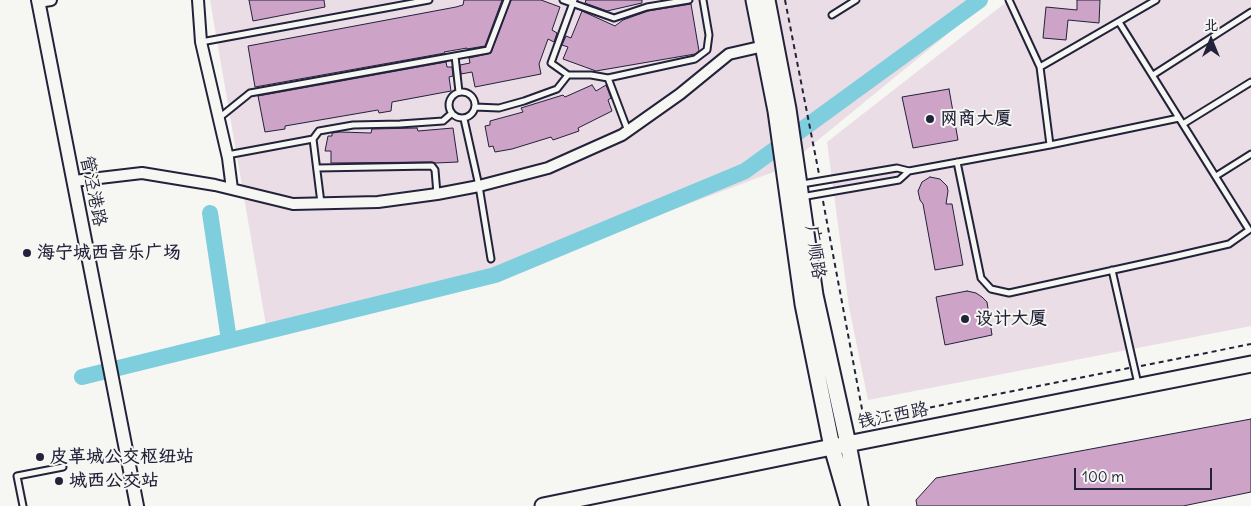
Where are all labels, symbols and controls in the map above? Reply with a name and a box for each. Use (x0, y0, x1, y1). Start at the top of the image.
north arrow (1186, 15, 1236, 65)
text: 北 (1204, 16, 1218, 34)
place label: 网商大厦 (940, 108, 1012, 130)
marker: 网商大厦 (924, 113, 936, 125)
street label: 管泾港路 (76, 154, 110, 228)
street label: 广顺路 (801, 224, 829, 280)
place label: 海宁城西音乐广场 (37, 242, 181, 264)
marker: 海宁城西音乐广场 (21, 247, 33, 259)
place label: 设计大厦 (975, 308, 1047, 330)
marker: 设计大厦 (959, 313, 971, 325)
street label: 钱江西路 (856, 399, 930, 433)
place label: 皮革城公交枢纽站 (50, 446, 194, 468)
marker: 皮革城公交枢纽站 (34, 451, 46, 463)
scale bar (1076, 458, 1214, 490)
text: 100 m (1082, 467, 1124, 486)
place label: 城西公交站 (69, 470, 159, 492)
marker: 城西公交站 (53, 475, 65, 487)

